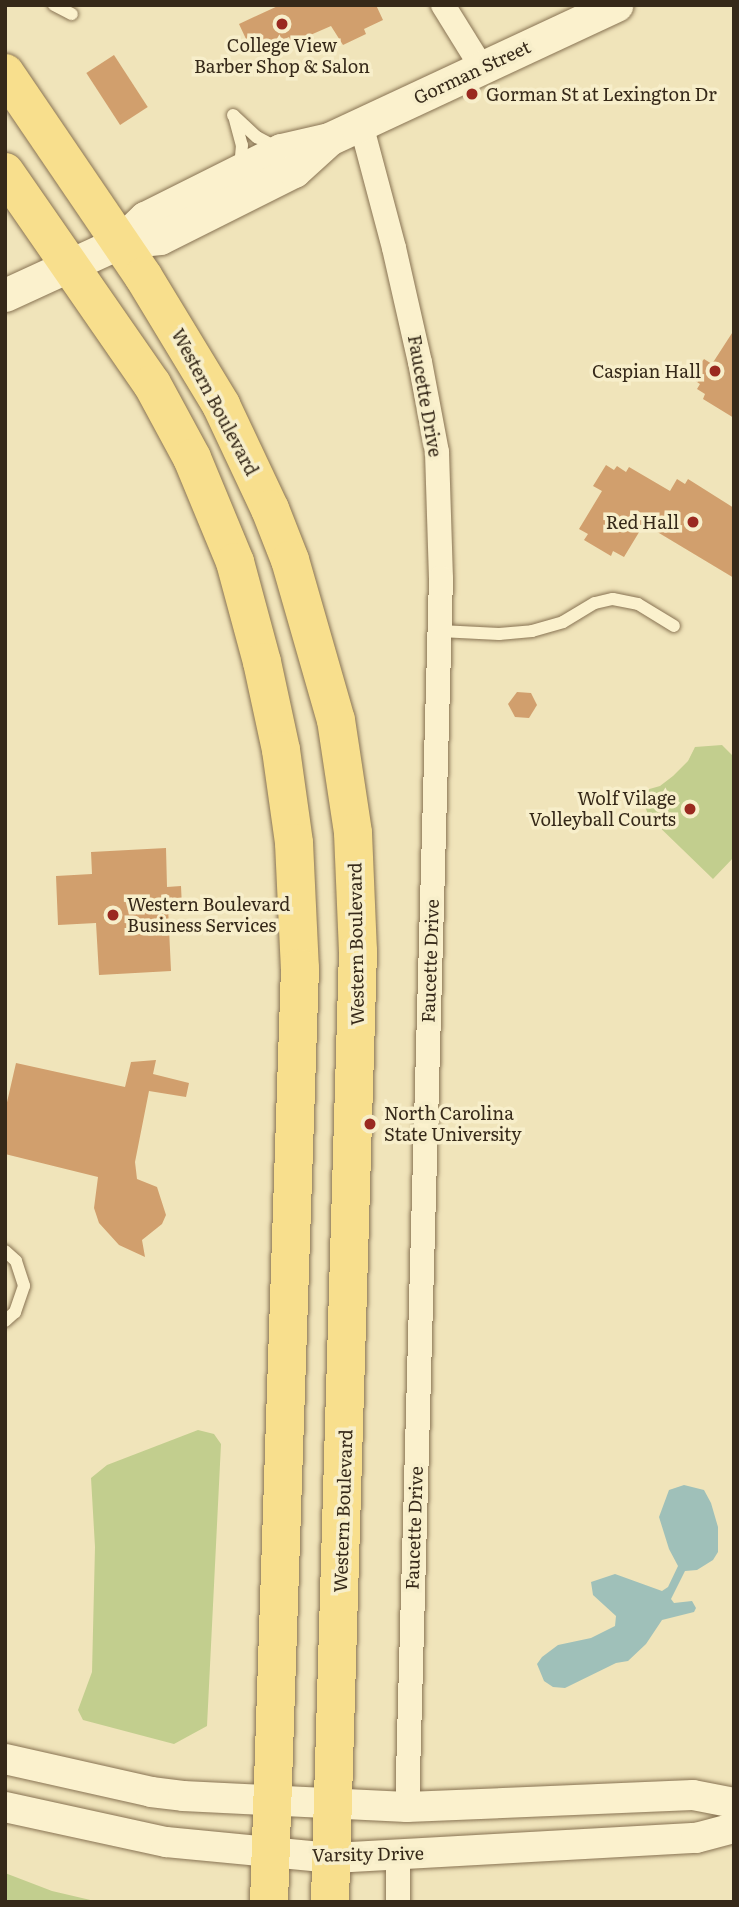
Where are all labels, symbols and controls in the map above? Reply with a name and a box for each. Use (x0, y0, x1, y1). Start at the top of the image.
marker: College View Barber Shop & Salon (274, 16, 290, 32)
place label: College View Barber Shop & Salon (194, 35, 370, 78)
street label: Gorman Street (410, 36, 534, 108)
place label: Gorman St at Lexington Dr (486, 83, 717, 105)
marker: Gorman St at Lexington Dr (464, 86, 480, 102)
street label: Western Boulevard (167, 325, 263, 479)
street label: Faucette Drive (404, 333, 446, 459)
place label: Caspian Hall (592, 360, 701, 382)
marker: Caspian Hall (707, 363, 723, 379)
place label: Red Hall (606, 511, 679, 533)
marker: Red Hall (685, 514, 701, 530)
place label: Wolf Vilage Volleyball Courts (529, 788, 676, 830)
marker: Wolf Vilage Volleyball Courts (682, 801, 698, 817)
street label: Western Boulevard (344, 862, 368, 1026)
place label: Western Boulevard Business Services (127, 894, 290, 936)
street label: Faucette Drive (417, 899, 443, 1023)
marker: Western Boulevard Business Services (105, 907, 121, 923)
place label: North Carolina State University (384, 1103, 522, 1146)
marker: North Carolina State University (362, 1116, 378, 1132)
street label: Western Boulevard (329, 1429, 357, 1593)
street label: Faucette Drive (401, 1466, 427, 1590)
street label: Varsity Drive (312, 1842, 424, 1866)

